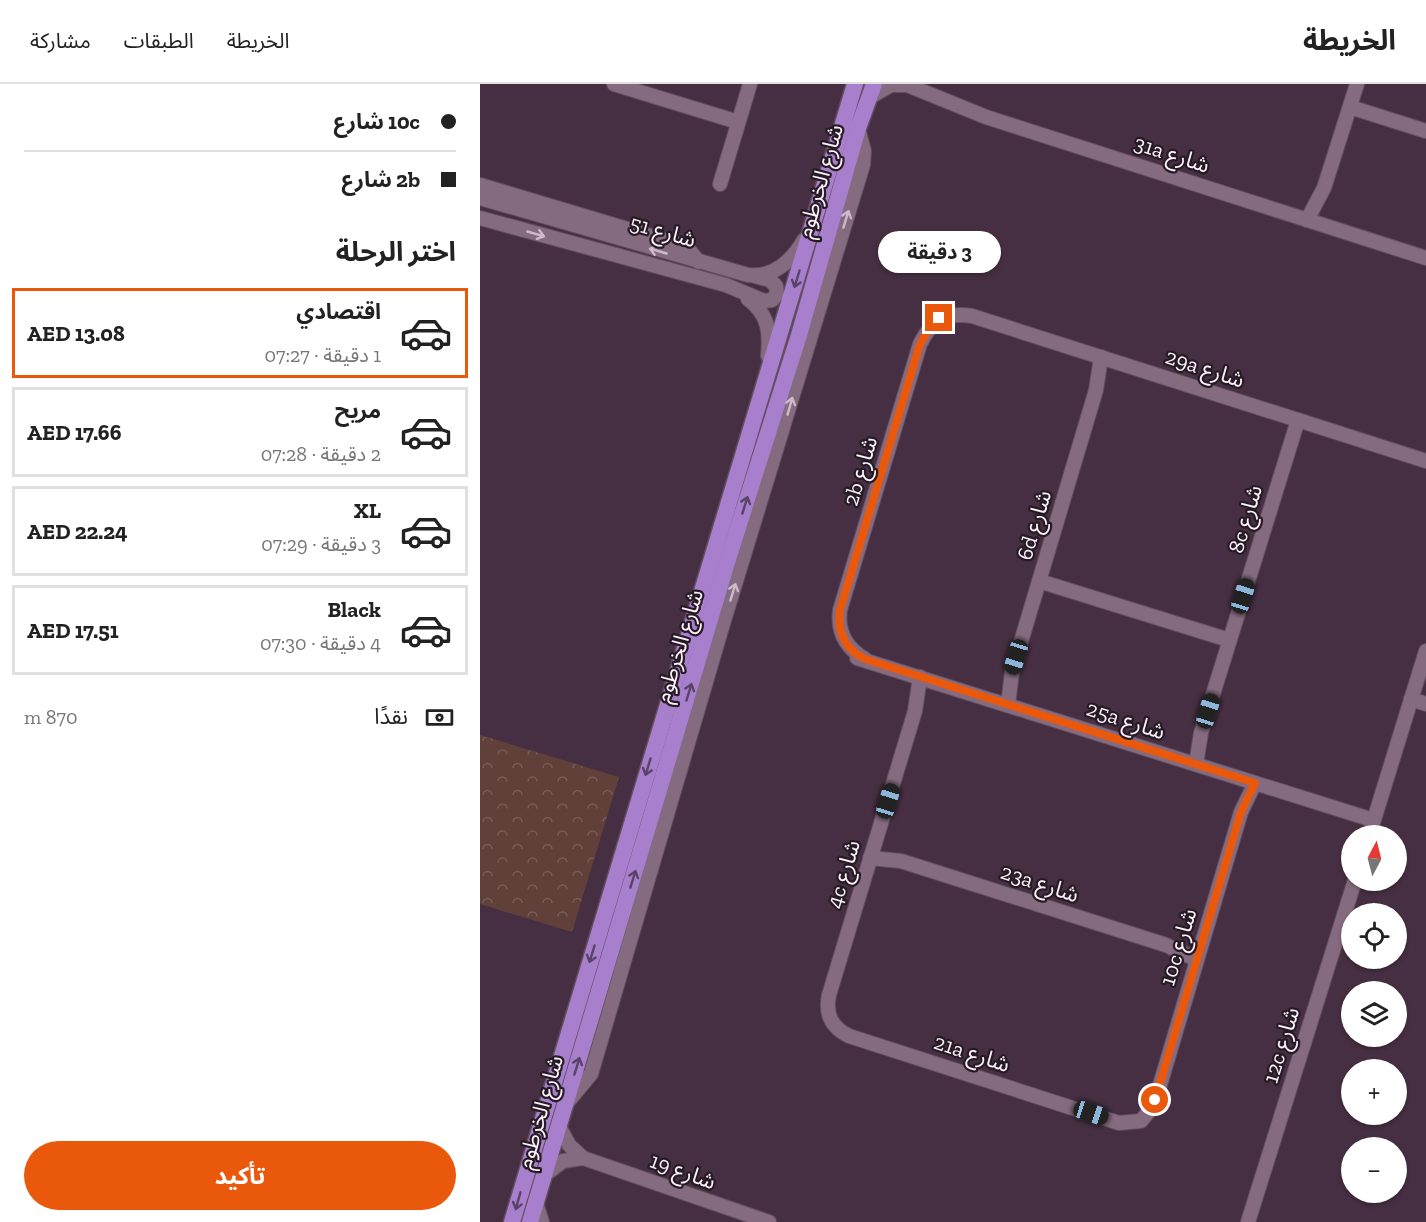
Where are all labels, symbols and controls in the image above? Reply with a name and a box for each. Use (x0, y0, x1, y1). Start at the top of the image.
text: الخريطة (1303, 24, 1396, 57)
text: مشاركة (30, 28, 91, 53)
text: الطبقات (124, 28, 194, 53)
text: الخريطة (227, 28, 290, 53)
text: 10c شارع (333, 108, 420, 135)
street label: شارع الخرطوم (791, 121, 852, 242)
street label: 31a شارع (1130, 129, 1213, 182)
text: 2b شارع (341, 166, 420, 193)
street label: شارع 51 (626, 209, 699, 256)
one-way arrow (841, 210, 852, 229)
one-way arrow (526, 229, 545, 240)
callout: 3 دقيقة (878, 231, 1000, 273)
text: اختر الرحلة (336, 236, 456, 268)
text: 3 دقيقة (907, 240, 972, 264)
one-way arrow (649, 245, 668, 256)
one-way arrow (791, 269, 802, 288)
text: اقتصادي (296, 298, 381, 325)
route end (925, 304, 952, 331)
icon: car (399, 306, 453, 360)
text: AED 13.08 (27, 320, 125, 347)
text: 1 دقيقة · 07:27 (265, 343, 381, 367)
street label: 29a شارع (1161, 343, 1248, 396)
text: مريح (335, 397, 381, 424)
one-way arrow (785, 397, 796, 416)
icon: car (399, 405, 453, 459)
text: AED 17.66 (27, 419, 121, 446)
street label: 2b شارع (837, 433, 886, 510)
text: 2 دقيقة · 07:28 (261, 442, 381, 466)
street label: 8c شارع (1222, 482, 1271, 557)
street label: 6d شارع (1011, 487, 1060, 564)
one-way arrow (740, 496, 751, 515)
text: XL (354, 497, 381, 524)
icon: car (399, 504, 453, 558)
text: AED 22.24 (27, 518, 128, 545)
text: 3 دقيقة · 07:29 (261, 532, 381, 556)
car (1229, 576, 1257, 616)
one-way arrow (728, 583, 739, 602)
street label: شارع الخرطوم (649, 586, 712, 707)
text: Black (327, 596, 381, 623)
icon: car (399, 603, 453, 657)
text: AED 17.51 (27, 617, 119, 644)
text: 4 دقيقة · 07:30 (260, 631, 381, 655)
car (1002, 637, 1030, 677)
one-way arrow (684, 683, 695, 702)
car (1194, 691, 1222, 731)
street label: 25a شارع (1082, 695, 1169, 748)
icon: cash (423, 701, 456, 734)
text: نقدًا (374, 703, 408, 730)
text: 870 m (24, 705, 78, 729)
one-way arrow (642, 757, 653, 776)
car (874, 781, 902, 821)
north arrow (1341, 825, 1407, 891)
map controls (1341, 825, 1407, 1203)
street label: 4c شارع (820, 837, 869, 912)
street label: 23a شارع (997, 858, 1083, 911)
one-way arrow (628, 870, 639, 889)
button: locate (1341, 903, 1407, 969)
street label: 10c شارع (1154, 905, 1205, 990)
one-way arrow (586, 944, 597, 963)
button: layers (1341, 981, 1407, 1047)
street label: 12c شارع (1257, 1004, 1308, 1087)
street label: 21a شارع (930, 1028, 1013, 1081)
street label: شارع الخرطوم (511, 1052, 572, 1173)
one-way arrow (572, 1057, 583, 1076)
button: + (1341, 1059, 1407, 1125)
route start (1141, 1086, 1168, 1113)
car (1071, 1099, 1111, 1127)
button: − (1341, 1137, 1407, 1203)
button: تأكيد (24, 1141, 456, 1210)
street label: شارع 19 (645, 1147, 720, 1198)
one-way arrow (512, 1191, 523, 1210)

